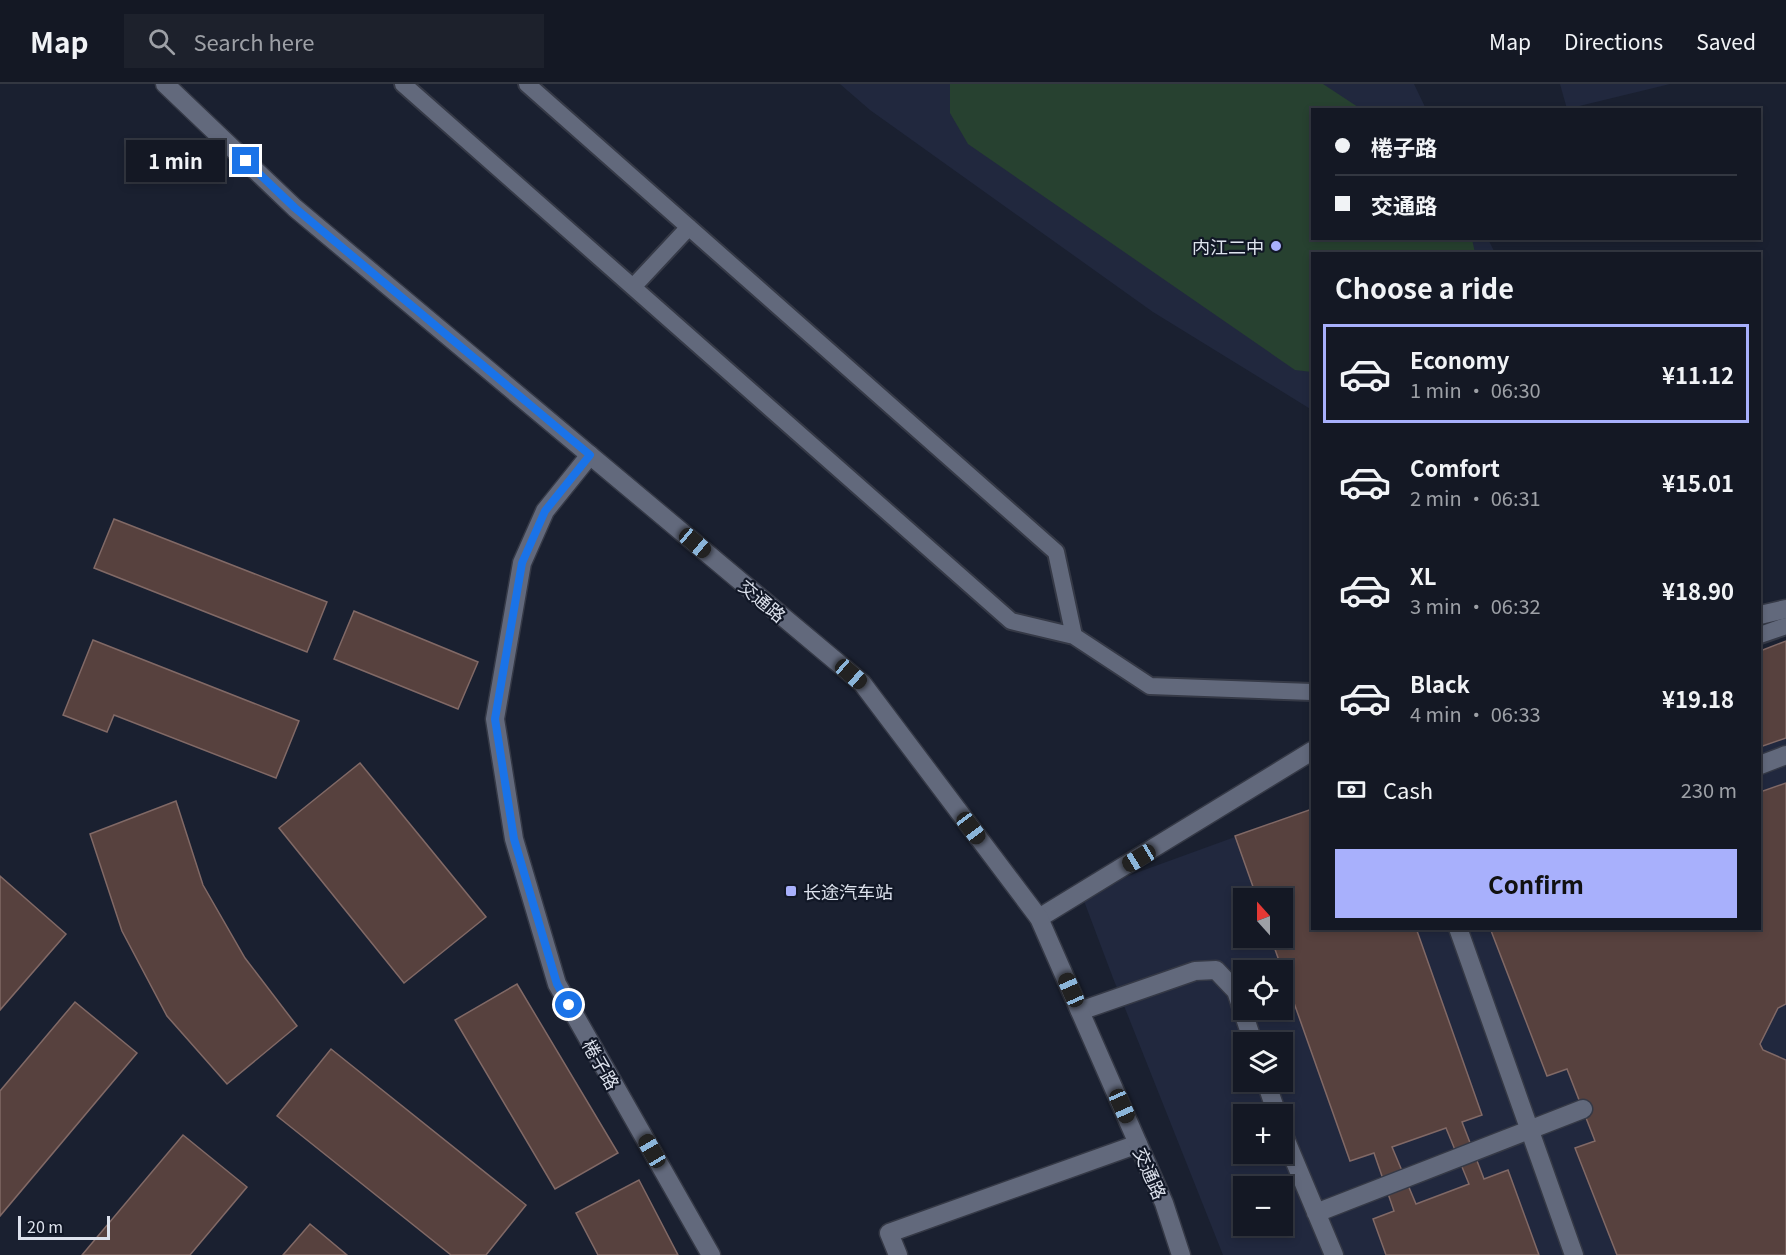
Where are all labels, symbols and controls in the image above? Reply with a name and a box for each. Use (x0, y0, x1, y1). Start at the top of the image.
search box (124, 14, 544, 68)
text: Map (30, 21, 88, 61)
icon: search (145, 25, 178, 58)
text: Search here (193, 25, 314, 57)
text: Map (1489, 26, 1531, 56)
text: Directions (1564, 26, 1663, 56)
text: Saved (1696, 26, 1756, 56)
text: 棬子路 (1371, 130, 1437, 162)
callout: 1 min (126, 140, 225, 182)
text: 1 min (148, 146, 203, 175)
route end (232, 147, 259, 174)
text: 交通路 (1371, 188, 1437, 220)
place label: 内江二中 (1192, 233, 1264, 259)
marker: 内江二中 (1269, 239, 1283, 253)
text: Choose a ride (1335, 268, 1514, 307)
text: Economy (1410, 343, 1509, 375)
icon: car (1338, 347, 1392, 401)
text: ¥11.12 (1662, 358, 1734, 390)
text: 1 min · 06:30 (1410, 375, 1541, 404)
text: Comfort (1410, 451, 1500, 483)
icon: car (1338, 455, 1392, 509)
text: ¥15.01 (1662, 466, 1734, 498)
text: 2 min · 06:31 (1410, 483, 1541, 512)
car (675, 525, 715, 561)
text: XL (1410, 559, 1437, 591)
icon: car (1338, 563, 1392, 617)
street label: 交通路 (734, 573, 792, 627)
text: ¥18.90 (1662, 574, 1734, 606)
text: 3 min · 06:32 (1410, 591, 1541, 620)
car (832, 655, 870, 693)
text: Black (1410, 667, 1470, 699)
icon: car (1338, 671, 1392, 725)
text: ¥19.18 (1662, 682, 1734, 714)
text: 4 min · 06:33 (1410, 699, 1541, 728)
icon: cash (1335, 773, 1368, 806)
text: Cash (1383, 773, 1433, 805)
text: 230 m (1681, 775, 1737, 804)
car (953, 808, 989, 848)
car (1119, 841, 1159, 875)
button: Confirm (1335, 849, 1737, 918)
place label: 长途汽车站 (803, 878, 893, 904)
marker: 长途汽车站 (784, 884, 798, 898)
north arrow (1233, 888, 1293, 948)
map controls (1233, 888, 1293, 1236)
button: locate (1233, 960, 1293, 1020)
car (1055, 970, 1087, 1010)
route start (555, 991, 582, 1018)
button: layers (1233, 1032, 1293, 1092)
street label: 棬子路 (577, 1034, 627, 1094)
car (1106, 1086, 1138, 1126)
button: + (1233, 1104, 1293, 1164)
car (635, 1131, 669, 1171)
street label: 交通路 (1128, 1143, 1174, 1203)
button: − (1233, 1176, 1293, 1236)
scale bar (18, 1213, 110, 1240)
text: 20 m (27, 1214, 63, 1238)

